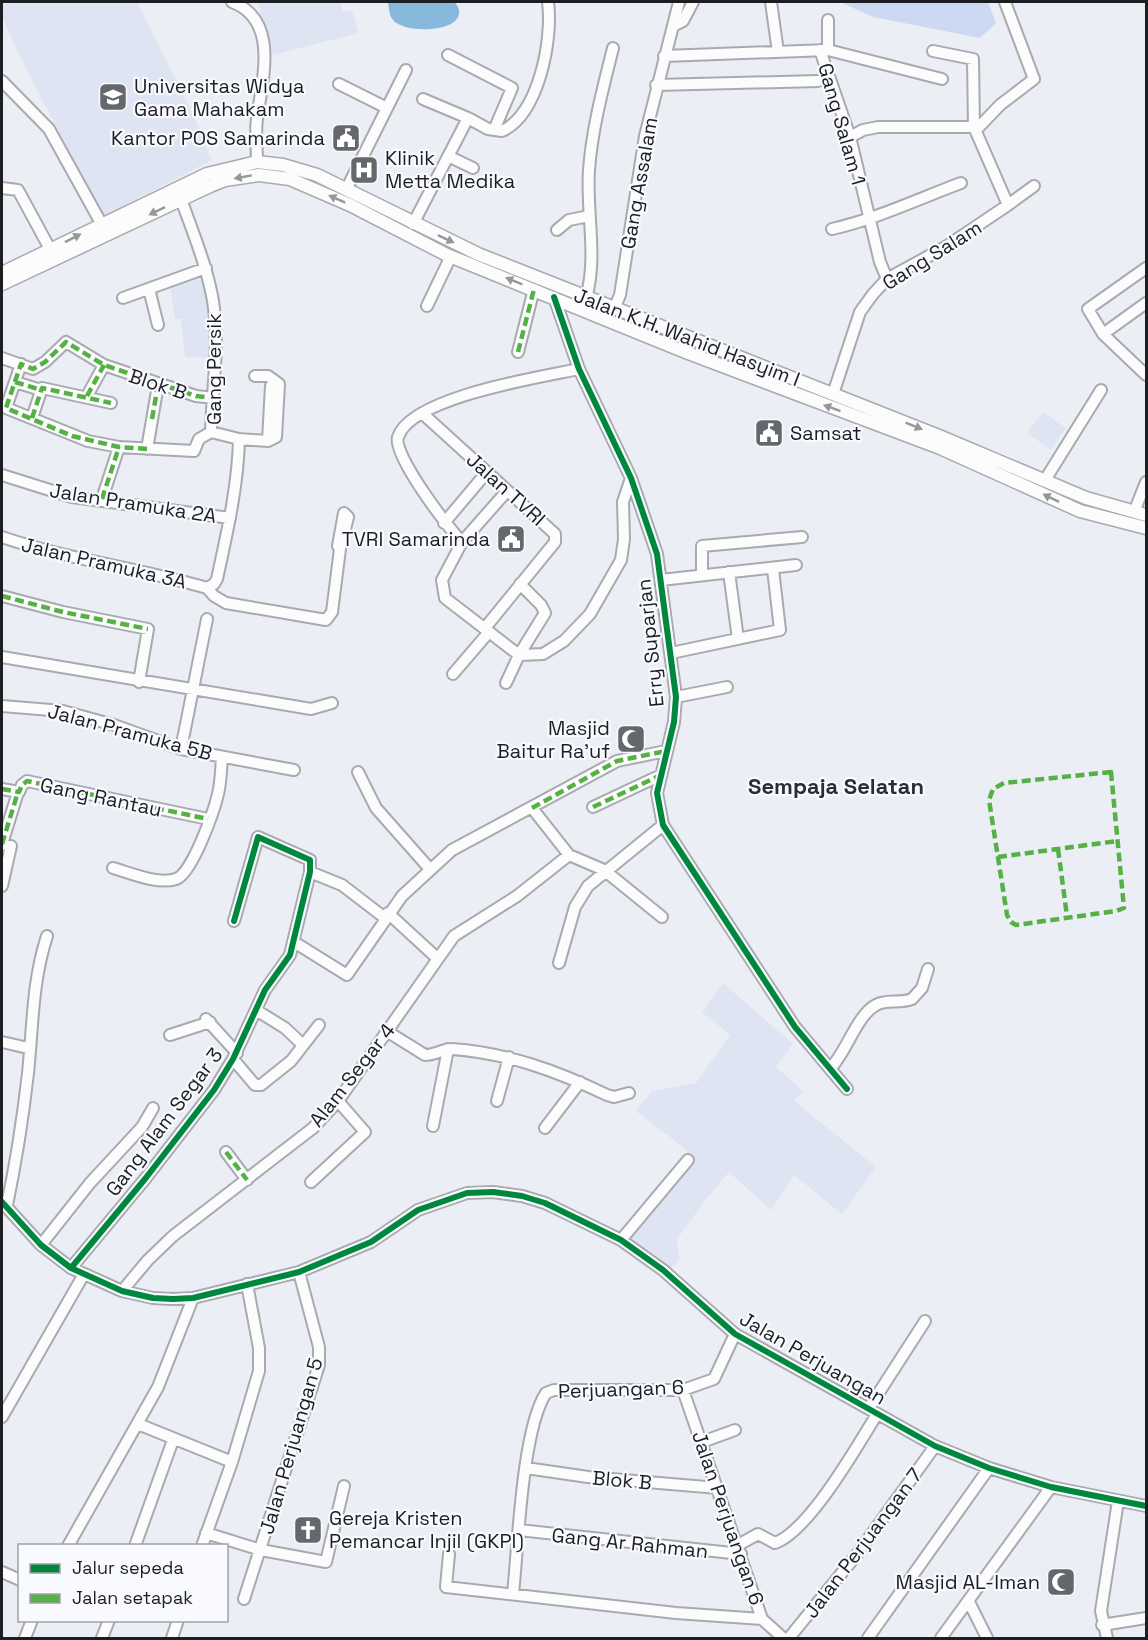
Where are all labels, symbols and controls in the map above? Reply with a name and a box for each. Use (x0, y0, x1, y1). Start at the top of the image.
street label: Gang Salam 1 (812, 60, 872, 188)
place label: Universitas Widya Gama Mahakam (134, 73, 305, 122)
school or university icon: Universitas Widya Gama Mahakam (97, 81, 129, 113)
street label: Gang Assalam (615, 115, 663, 251)
public building icon: Kantor POS Samarinda (330, 122, 362, 154)
place label: Kantor POS Samarinda (111, 125, 325, 151)
place label: Klinik Metta Medika (385, 145, 515, 194)
hospital icon: Klinik Metta Medika (348, 154, 380, 186)
one-way arrow (234, 173, 253, 182)
one-way arrow (329, 195, 346, 204)
one-way arrow (148, 206, 165, 216)
street label: Gang Salam (877, 214, 987, 296)
one-way arrow (64, 233, 81, 243)
one-way arrow (437, 235, 454, 244)
one-way arrow (505, 276, 523, 285)
street label: Jalan K.H. Wahid Hasyim I (570, 282, 804, 392)
street label: Gang Persik (201, 313, 227, 425)
street label: Blok B (126, 362, 190, 406)
one-way arrow (823, 403, 841, 412)
public building icon: Samsat (753, 417, 785, 449)
place label: Samsat (790, 420, 862, 446)
one-way arrow (905, 422, 923, 431)
street label: Jalan TVRI (461, 447, 551, 531)
street label: Jalan Pramuka 2A (48, 477, 219, 529)
one-way arrow (1042, 493, 1059, 502)
public building icon: TVRI Samarinda (495, 523, 527, 555)
place label: TVRI Samarinda (342, 526, 490, 552)
street label: Jalan Pramuka 3A (19, 531, 189, 595)
street label: Erry Suparjan (630, 578, 670, 708)
street label: Jalan Pramuka 5B (45, 698, 215, 766)
place label: Masjid Baitur Ra'uf (497, 715, 610, 764)
mosque icon: Masjid Baitur Ra'uf (615, 723, 647, 755)
street label: Gang Rantau (38, 771, 164, 823)
district label: Sempaja Selatan (748, 772, 924, 800)
street label: Alam Segar 4 (303, 1018, 401, 1132)
street label: Gang Alam Segar 3 (100, 1043, 228, 1201)
street label: Jalan Perjuangan (735, 1305, 891, 1411)
street label: Jalan Perjuangan 5 (253, 1355, 329, 1537)
street label: Perjuangan 6 (558, 1374, 684, 1404)
street label: Jalan Perjuangan 6 (686, 1427, 770, 1609)
street label: Jalan Perjuangan 7 (798, 1463, 928, 1623)
street label: Blok B (591, 1464, 653, 1496)
place label: Gereja Kristen Pemancar Injil (GKPI) (329, 1505, 524, 1554)
church icon: Gereja Kristen Pemancar Injil (GKPI) (292, 1514, 324, 1546)
street label: Gang Ar Rahman (550, 1522, 710, 1564)
legend (18, 1544, 228, 1622)
text: Jalur sepeda (72, 1556, 184, 1579)
mosque icon: Masjid AL-Iman (1045, 1566, 1077, 1598)
place label: Masjid AL-Iman (896, 1569, 1040, 1595)
text: Jalan setapak (72, 1586, 193, 1609)

